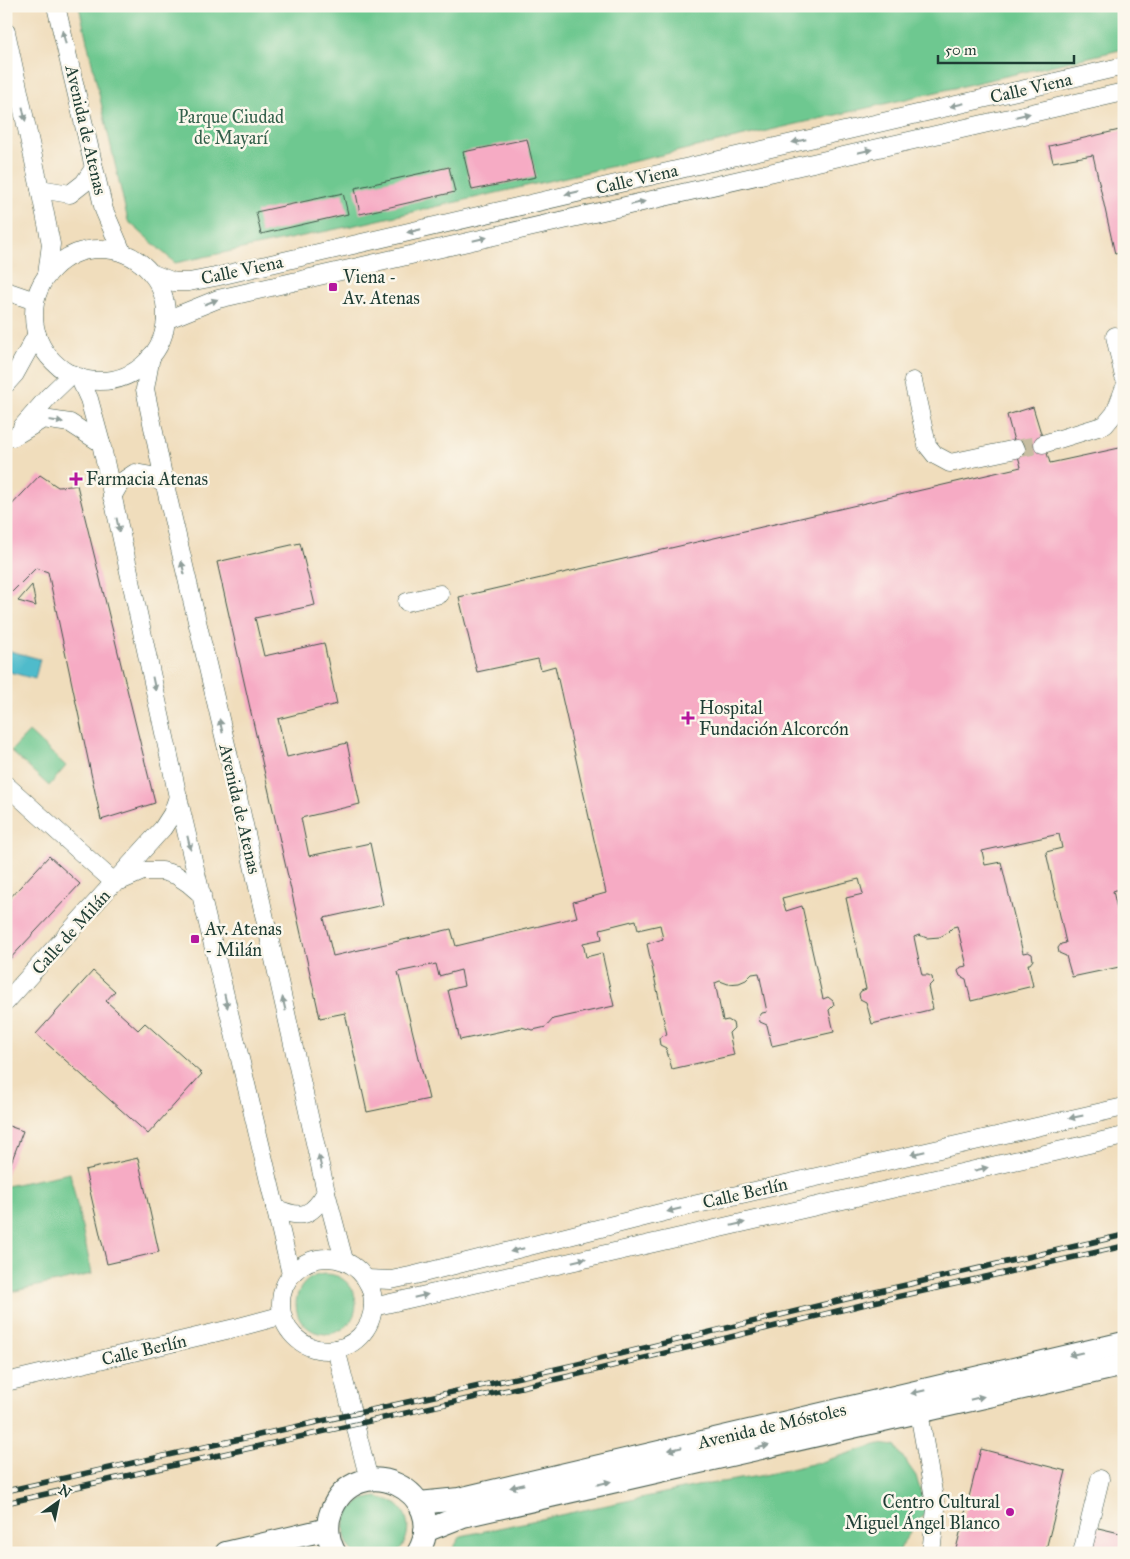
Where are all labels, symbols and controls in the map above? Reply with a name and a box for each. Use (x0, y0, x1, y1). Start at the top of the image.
one-way arrow (60, 29, 68, 44)
scale bar (938, 32, 1074, 64)
text: 50 m (945, 41, 977, 59)
street label: Avenida de Atenas (60, 62, 112, 197)
street label: Calle Viena (988, 68, 1074, 108)
one-way arrow (949, 101, 964, 109)
park label: Parque Ciudad de Mayarí (178, 106, 284, 149)
one-way arrow (20, 107, 28, 122)
one-way arrow (1016, 111, 1031, 119)
one-way arrow (791, 137, 806, 145)
one-way arrow (857, 147, 872, 155)
street label: Calle Viena (594, 159, 680, 199)
one-way arrow (564, 190, 580, 198)
one-way arrow (631, 199, 646, 207)
one-way arrow (406, 227, 421, 235)
one-way arrow (472, 235, 487, 243)
street label: Calle Viena (199, 251, 285, 289)
place label: Viena - Av. Atenas (342, 266, 420, 309)
marker: Viena - Av. Atenas (327, 281, 339, 293)
one-way arrow (204, 298, 219, 306)
one-way arrow (49, 417, 65, 425)
place label: Farmacia Atenas (86, 468, 208, 490)
marker: Farmacia Atenas (70, 473, 82, 485)
one-way arrow (115, 518, 123, 534)
one-way arrow (179, 560, 187, 575)
one-way arrow (150, 677, 158, 693)
place label: Hospital Fundación Alcorcón (699, 697, 849, 740)
marker: Hospital Fundación Alcorcón (681, 711, 695, 725)
one-way arrow (217, 718, 225, 733)
street label: Avenida de Atenas (214, 741, 266, 876)
one-way arrow (185, 835, 193, 850)
street label: Calle de Milán (27, 885, 115, 979)
place label: Av. Atenas - Milán (204, 918, 282, 961)
marker: Av. Atenas - Milán (189, 933, 201, 945)
one-way arrow (222, 993, 230, 1008)
one-way arrow (280, 996, 288, 1011)
one-way arrow (1068, 1113, 1084, 1121)
one-way arrow (910, 1149, 925, 1157)
one-way arrow (316, 1155, 324, 1170)
one-way arrow (974, 1164, 990, 1172)
street label: Calle Berlín (700, 1172, 790, 1213)
one-way arrow (667, 1206, 682, 1214)
one-way arrow (730, 1220, 745, 1228)
one-way arrow (509, 1246, 524, 1254)
one-way arrow (572, 1256, 587, 1264)
one-way arrow (413, 1292, 428, 1300)
street label: Calle Berlín (99, 1329, 189, 1370)
one-way arrow (1069, 1350, 1084, 1358)
one-way arrow (911, 1388, 926, 1396)
one-way arrow (970, 1394, 985, 1402)
street label: Avenida de Móstoles (695, 1398, 848, 1454)
one-way arrow (755, 1443, 771, 1451)
one-way arrow (667, 1445, 682, 1453)
north arrow (32, 1476, 82, 1526)
one-way arrow (596, 1479, 611, 1487)
text: N (55, 1481, 75, 1502)
one-way arrow (509, 1482, 524, 1490)
place label: Centro Cultural Miguel Ángel Blanco (845, 1491, 1000, 1535)
marker: Centro Cultural Miguel Ángel Blanco (1004, 1506, 1016, 1518)

